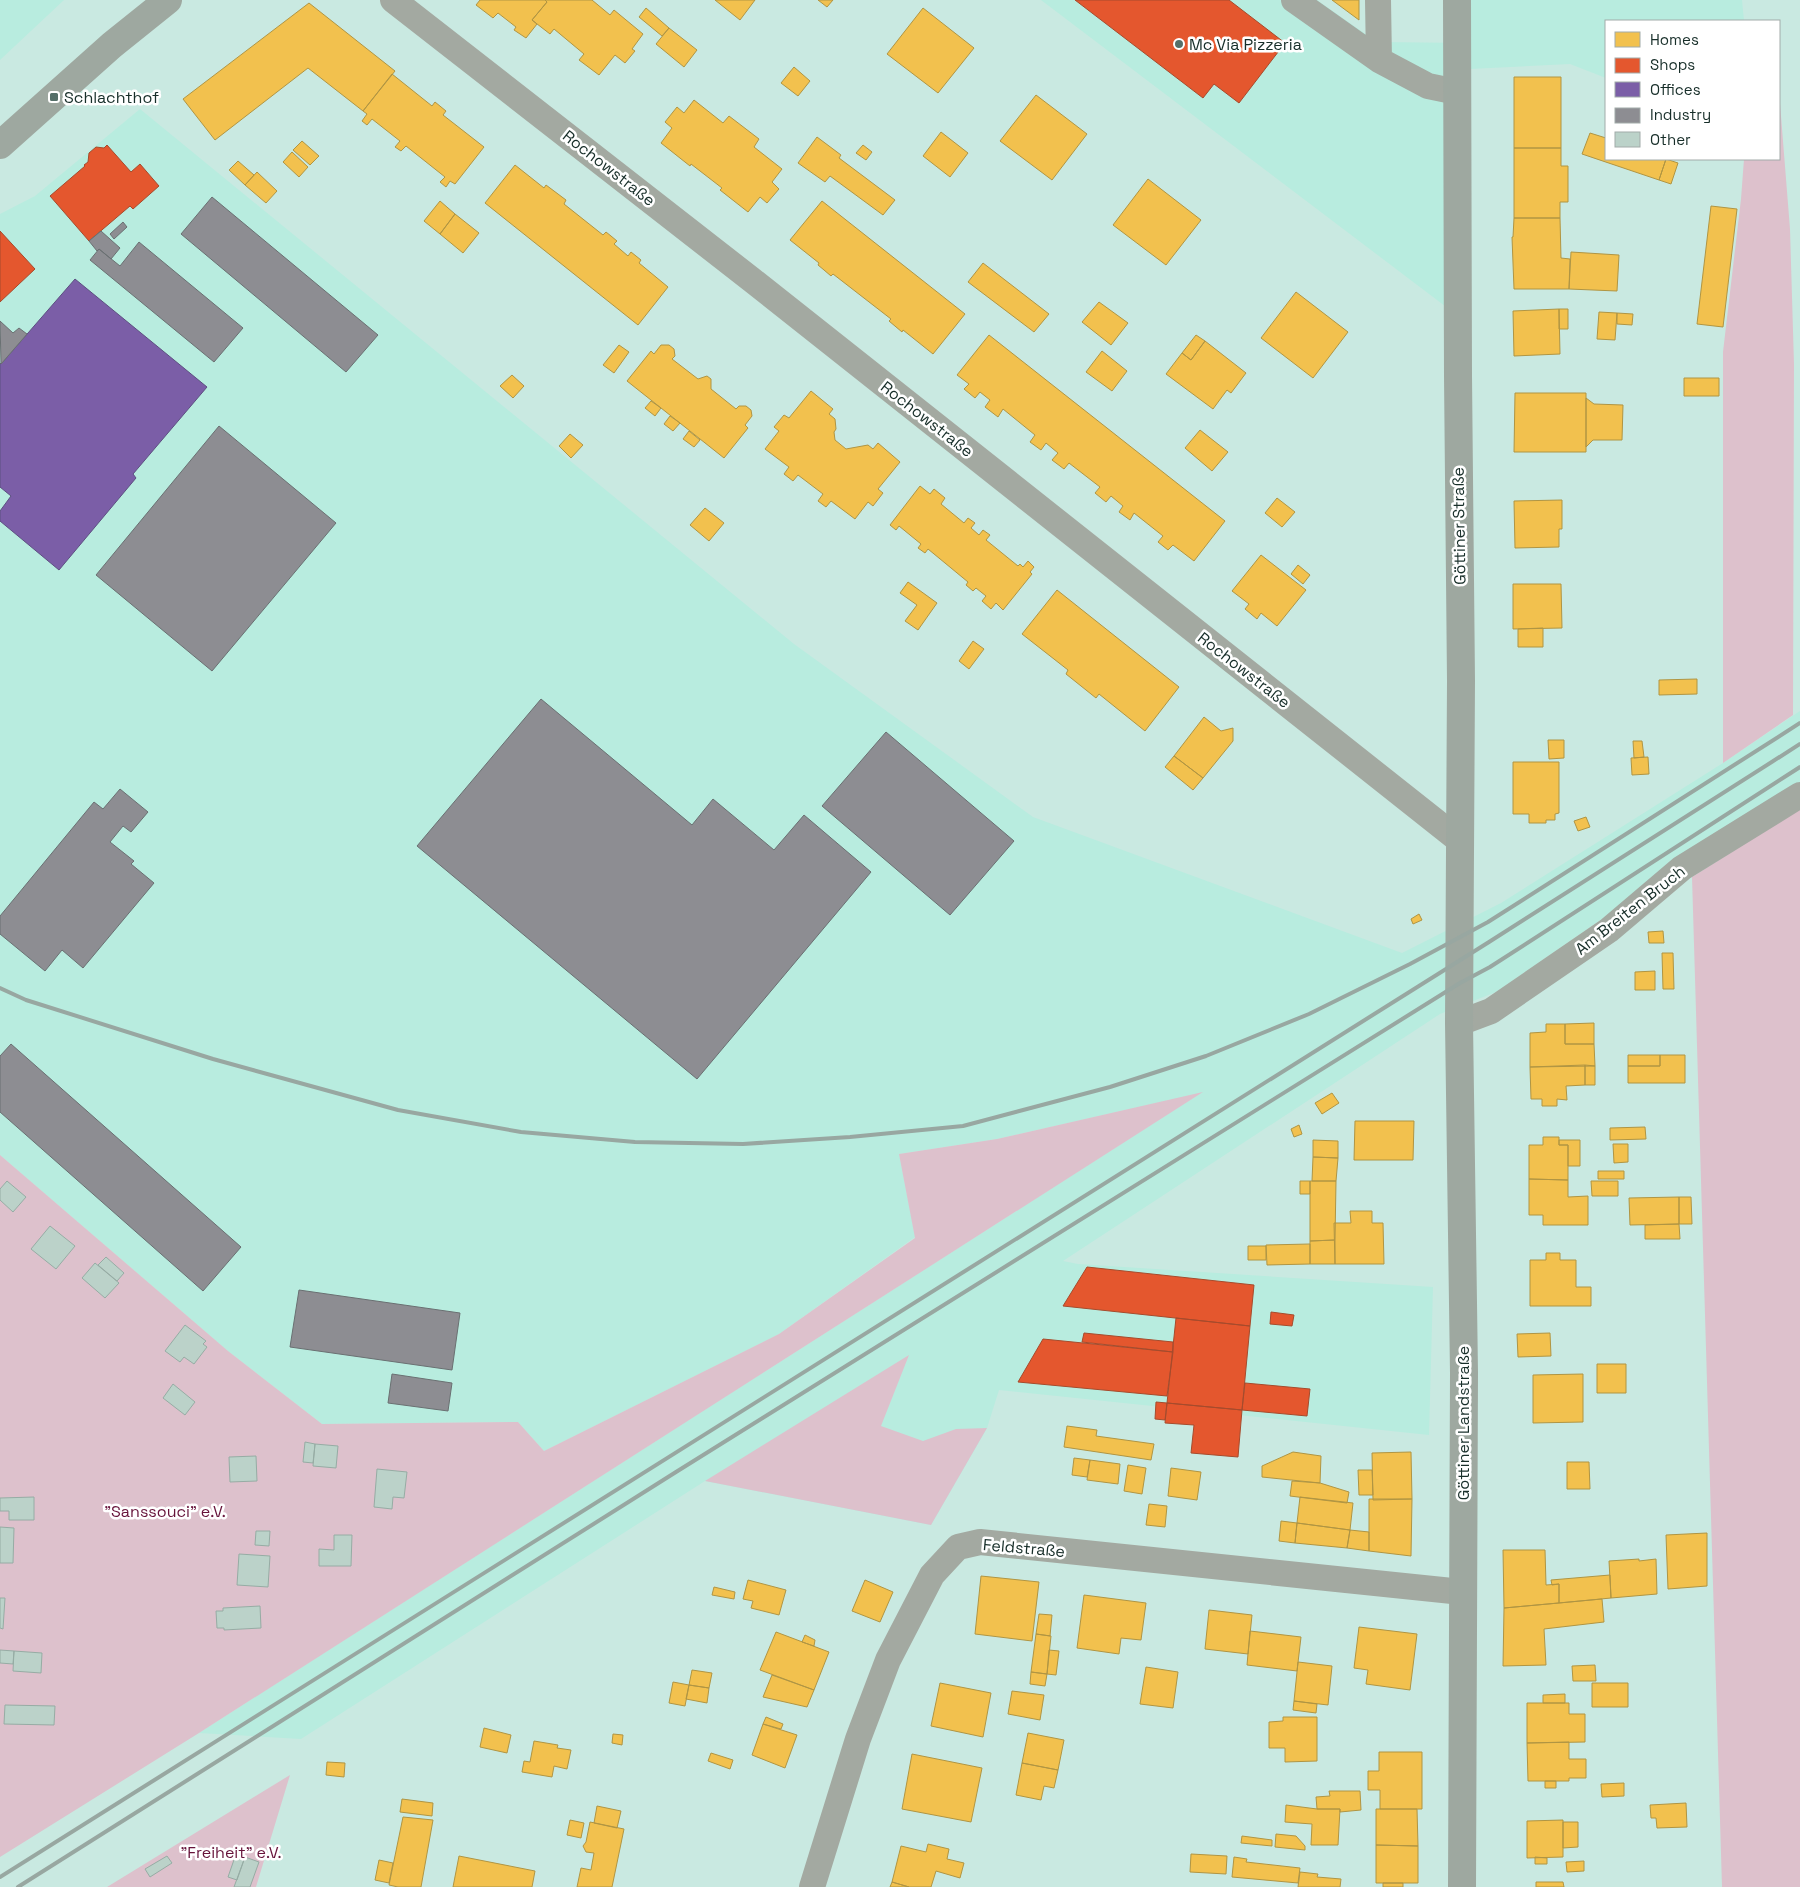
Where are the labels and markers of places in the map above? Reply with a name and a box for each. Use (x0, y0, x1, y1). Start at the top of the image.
place label: Mc Via Pizzeria (1189, 34, 1302, 55)
marker: Mc Via Pizzeria (1173, 38, 1185, 50)
place label: Schlachthof (64, 87, 159, 108)
marker: Schlachthof (48, 91, 60, 103)

